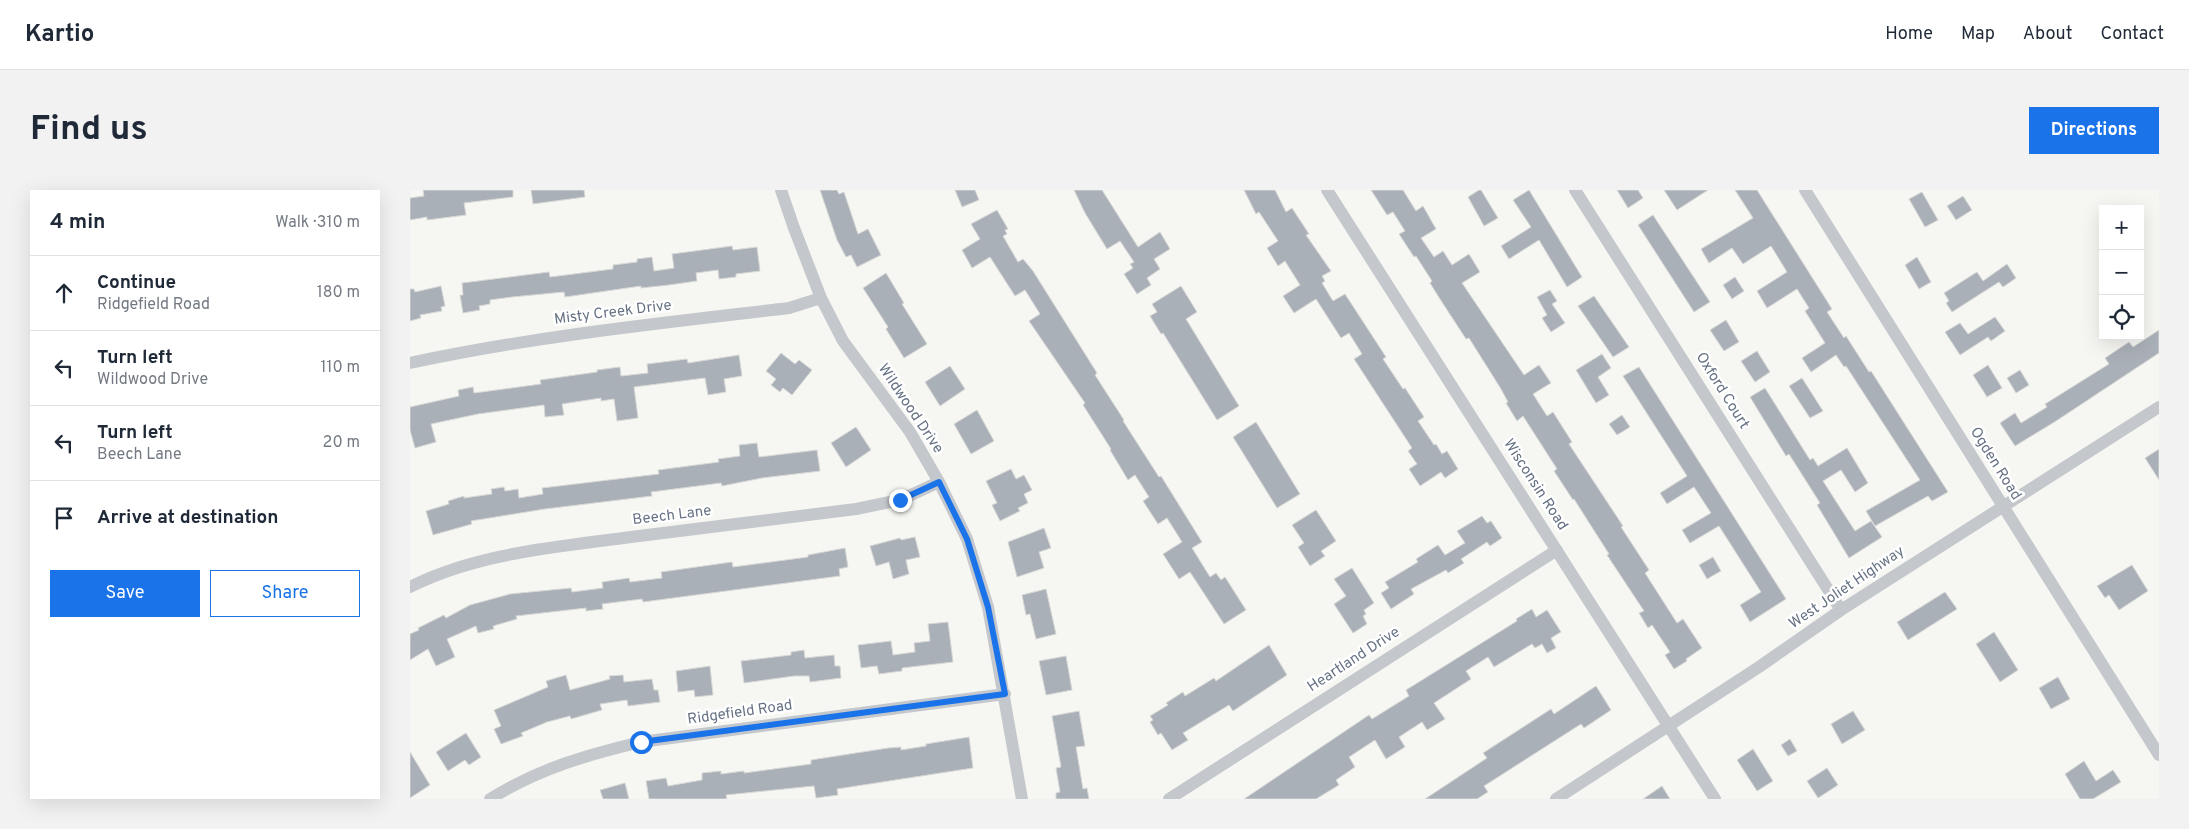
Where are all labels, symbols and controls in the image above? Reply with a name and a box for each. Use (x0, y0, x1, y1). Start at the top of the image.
text: Kartio (25, 20, 94, 50)
text: Home (1885, 23, 1933, 46)
text: Map (1961, 23, 1995, 46)
text: About (2023, 23, 2072, 46)
text: Contact (2100, 23, 2164, 46)
button: Directions (2029, 107, 2159, 154)
text: Find us (30, 108, 148, 152)
map controls (2099, 205, 2144, 340)
button: + (2099, 205, 2144, 250)
text: 4 min (50, 209, 106, 236)
text: Walk · 310 m (275, 213, 360, 233)
button: − (2099, 250, 2144, 295)
text: Continue (97, 271, 176, 295)
icon: ahead (50, 279, 78, 307)
text: 180 m (317, 283, 360, 303)
text: Ridgefield Road (97, 295, 210, 315)
button: locate (2099, 295, 2144, 340)
street label: Misty Creek Drive (553, 296, 673, 330)
text: Turn left (97, 346, 173, 370)
street label: Oxford Court (1691, 349, 1753, 433)
icon: left (50, 354, 78, 382)
text: 110 m (320, 358, 360, 378)
street label: Wildwood Drive (873, 361, 947, 457)
text: Wildwood Drive (97, 370, 208, 390)
text: Turn left (97, 421, 173, 445)
street label: Ogden Road (1965, 424, 2025, 504)
icon: left (50, 429, 78, 457)
text: 20 m (323, 433, 360, 453)
street label: Wisconsin Road (1498, 436, 1572, 534)
text: Beech Lane (97, 445, 182, 465)
route end (889, 489, 912, 512)
street label: Beech Lane (631, 502, 713, 530)
icon: arrive (50, 504, 78, 532)
text: Arrive at destination (97, 506, 278, 530)
street label: West Joliet Highway (1786, 542, 1908, 634)
button: Save (50, 570, 200, 617)
button: Share (210, 570, 360, 617)
street label: Heartland Drive (1304, 623, 1404, 697)
street label: Ridgefield Road (686, 696, 794, 730)
route start (630, 731, 653, 754)

